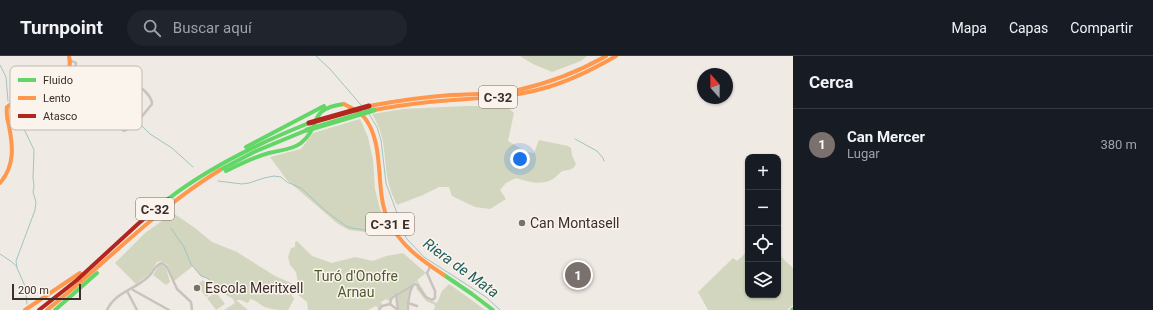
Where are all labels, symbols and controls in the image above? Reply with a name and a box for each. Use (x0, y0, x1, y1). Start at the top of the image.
search box (127, 10, 407, 46)
text: Turnpoint (20, 16, 103, 39)
icon: search (141, 17, 163, 39)
text: Buscar aquí (173, 19, 252, 37)
text: Mapa (952, 20, 987, 36)
text: Capas (1009, 20, 1048, 36)
text: Compartir (1070, 20, 1133, 36)
legend (10, 66, 142, 130)
north arrow (697, 68, 733, 104)
text: Cerca (809, 72, 853, 92)
text: Fluido (43, 74, 73, 87)
road number: C-32 (479, 86, 517, 108)
text: Lento (43, 92, 71, 105)
text: Atasco (43, 110, 77, 123)
text: Can Mercer (847, 128, 925, 146)
text: 1 (818, 137, 826, 152)
text: 380 m (1100, 137, 1137, 152)
text: Lugar (847, 146, 880, 161)
your location (510, 149, 530, 169)
map controls (745, 154, 781, 298)
button: + (745, 154, 781, 190)
button: − (745, 190, 781, 226)
road number: C-32 (136, 198, 174, 220)
road number: C-31 E (366, 213, 414, 235)
place label: Can Montasell (530, 215, 620, 231)
marker: Can Montasell (517, 218, 527, 228)
button: locate (745, 226, 781, 262)
water label: Riera de Mata (420, 234, 502, 302)
pin: 1 (565, 260, 591, 290)
button: layers (745, 262, 781, 298)
park label: Turó d'Onofre Arnau (314, 268, 398, 300)
place label: Escola Meritxell (205, 280, 303, 296)
scale bar (12, 282, 81, 301)
marker: Escola Meritxell (192, 283, 202, 293)
text: 200 m (18, 284, 49, 297)

